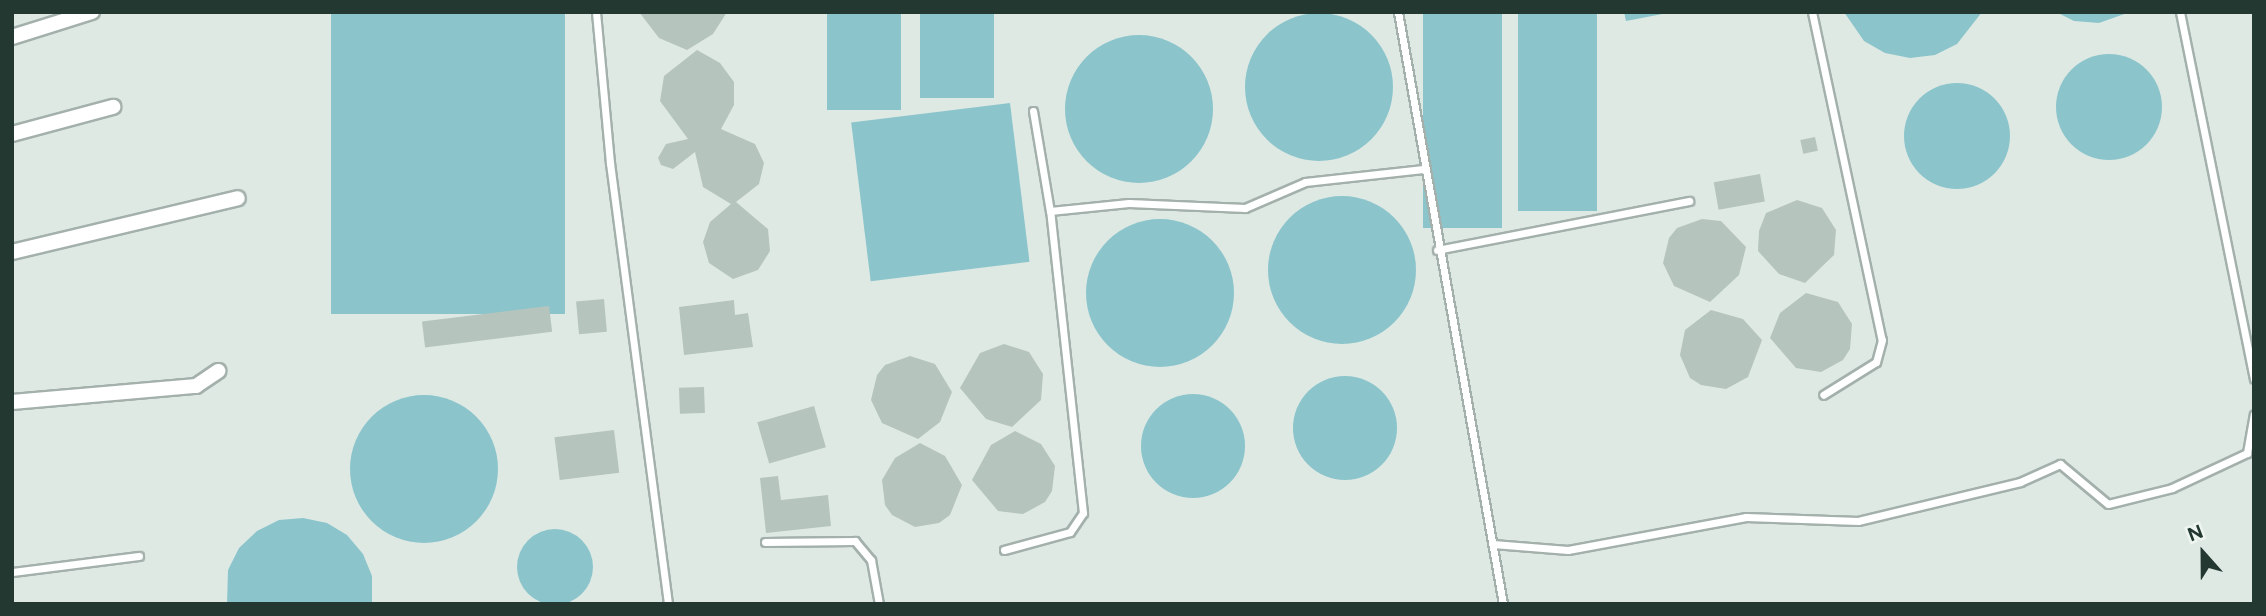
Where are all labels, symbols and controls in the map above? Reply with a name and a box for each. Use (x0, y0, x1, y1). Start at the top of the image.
north arrow (2168, 518, 2238, 588)
text: N (2184, 520, 2206, 546)

